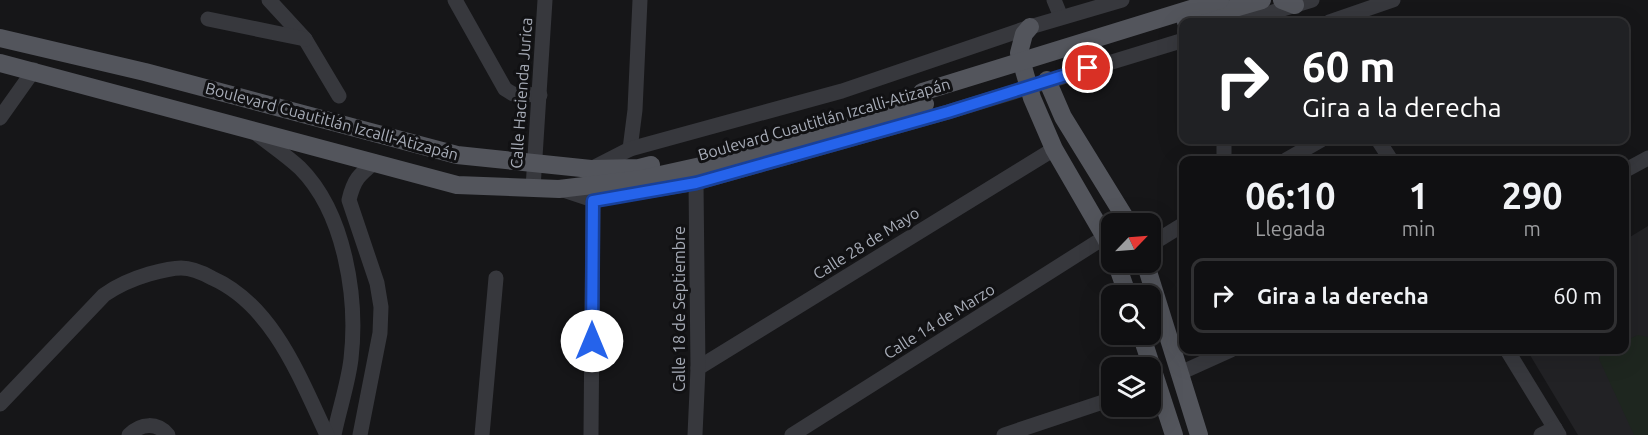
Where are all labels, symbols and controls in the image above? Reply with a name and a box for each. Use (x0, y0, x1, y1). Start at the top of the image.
street label: Calle Hacienda Jurica (507, 17, 535, 169)
pin (1062, 42, 1113, 93)
icon: right (1203, 42, 1281, 120)
text: 60 m (1302, 43, 1396, 90)
icon: arrive (1071, 51, 1104, 84)
street label: Boulevard Cuautitlán Izcalli-Atizapán (696, 74, 952, 164)
street label: Boulevard Cuautitlán Izcalli-Atizapán (203, 78, 461, 164)
text: Gira a la derecha (1302, 92, 1502, 122)
text: 06:10 (1245, 175, 1335, 216)
text: 1 (1408, 175, 1429, 216)
text: 290 (1502, 175, 1563, 216)
street label: Calle 28 de Mayo (810, 203, 922, 283)
north arrow (1101, 213, 1161, 273)
map controls (1101, 213, 1161, 417)
text: Llegada (1255, 217, 1326, 240)
text: min (1402, 217, 1435, 240)
text: m (1524, 217, 1541, 240)
street label: Calle 18 de Septiembre (670, 226, 688, 392)
icon: right (1206, 279, 1239, 312)
street label: Calle 14 de Marzo (880, 280, 998, 362)
text: Gira a la derecha (1257, 283, 1429, 308)
text: 60 m (1553, 283, 1602, 308)
button: search (1101, 285, 1161, 345)
position arrow (560, 309, 624, 373)
button: layers (1101, 357, 1161, 417)

